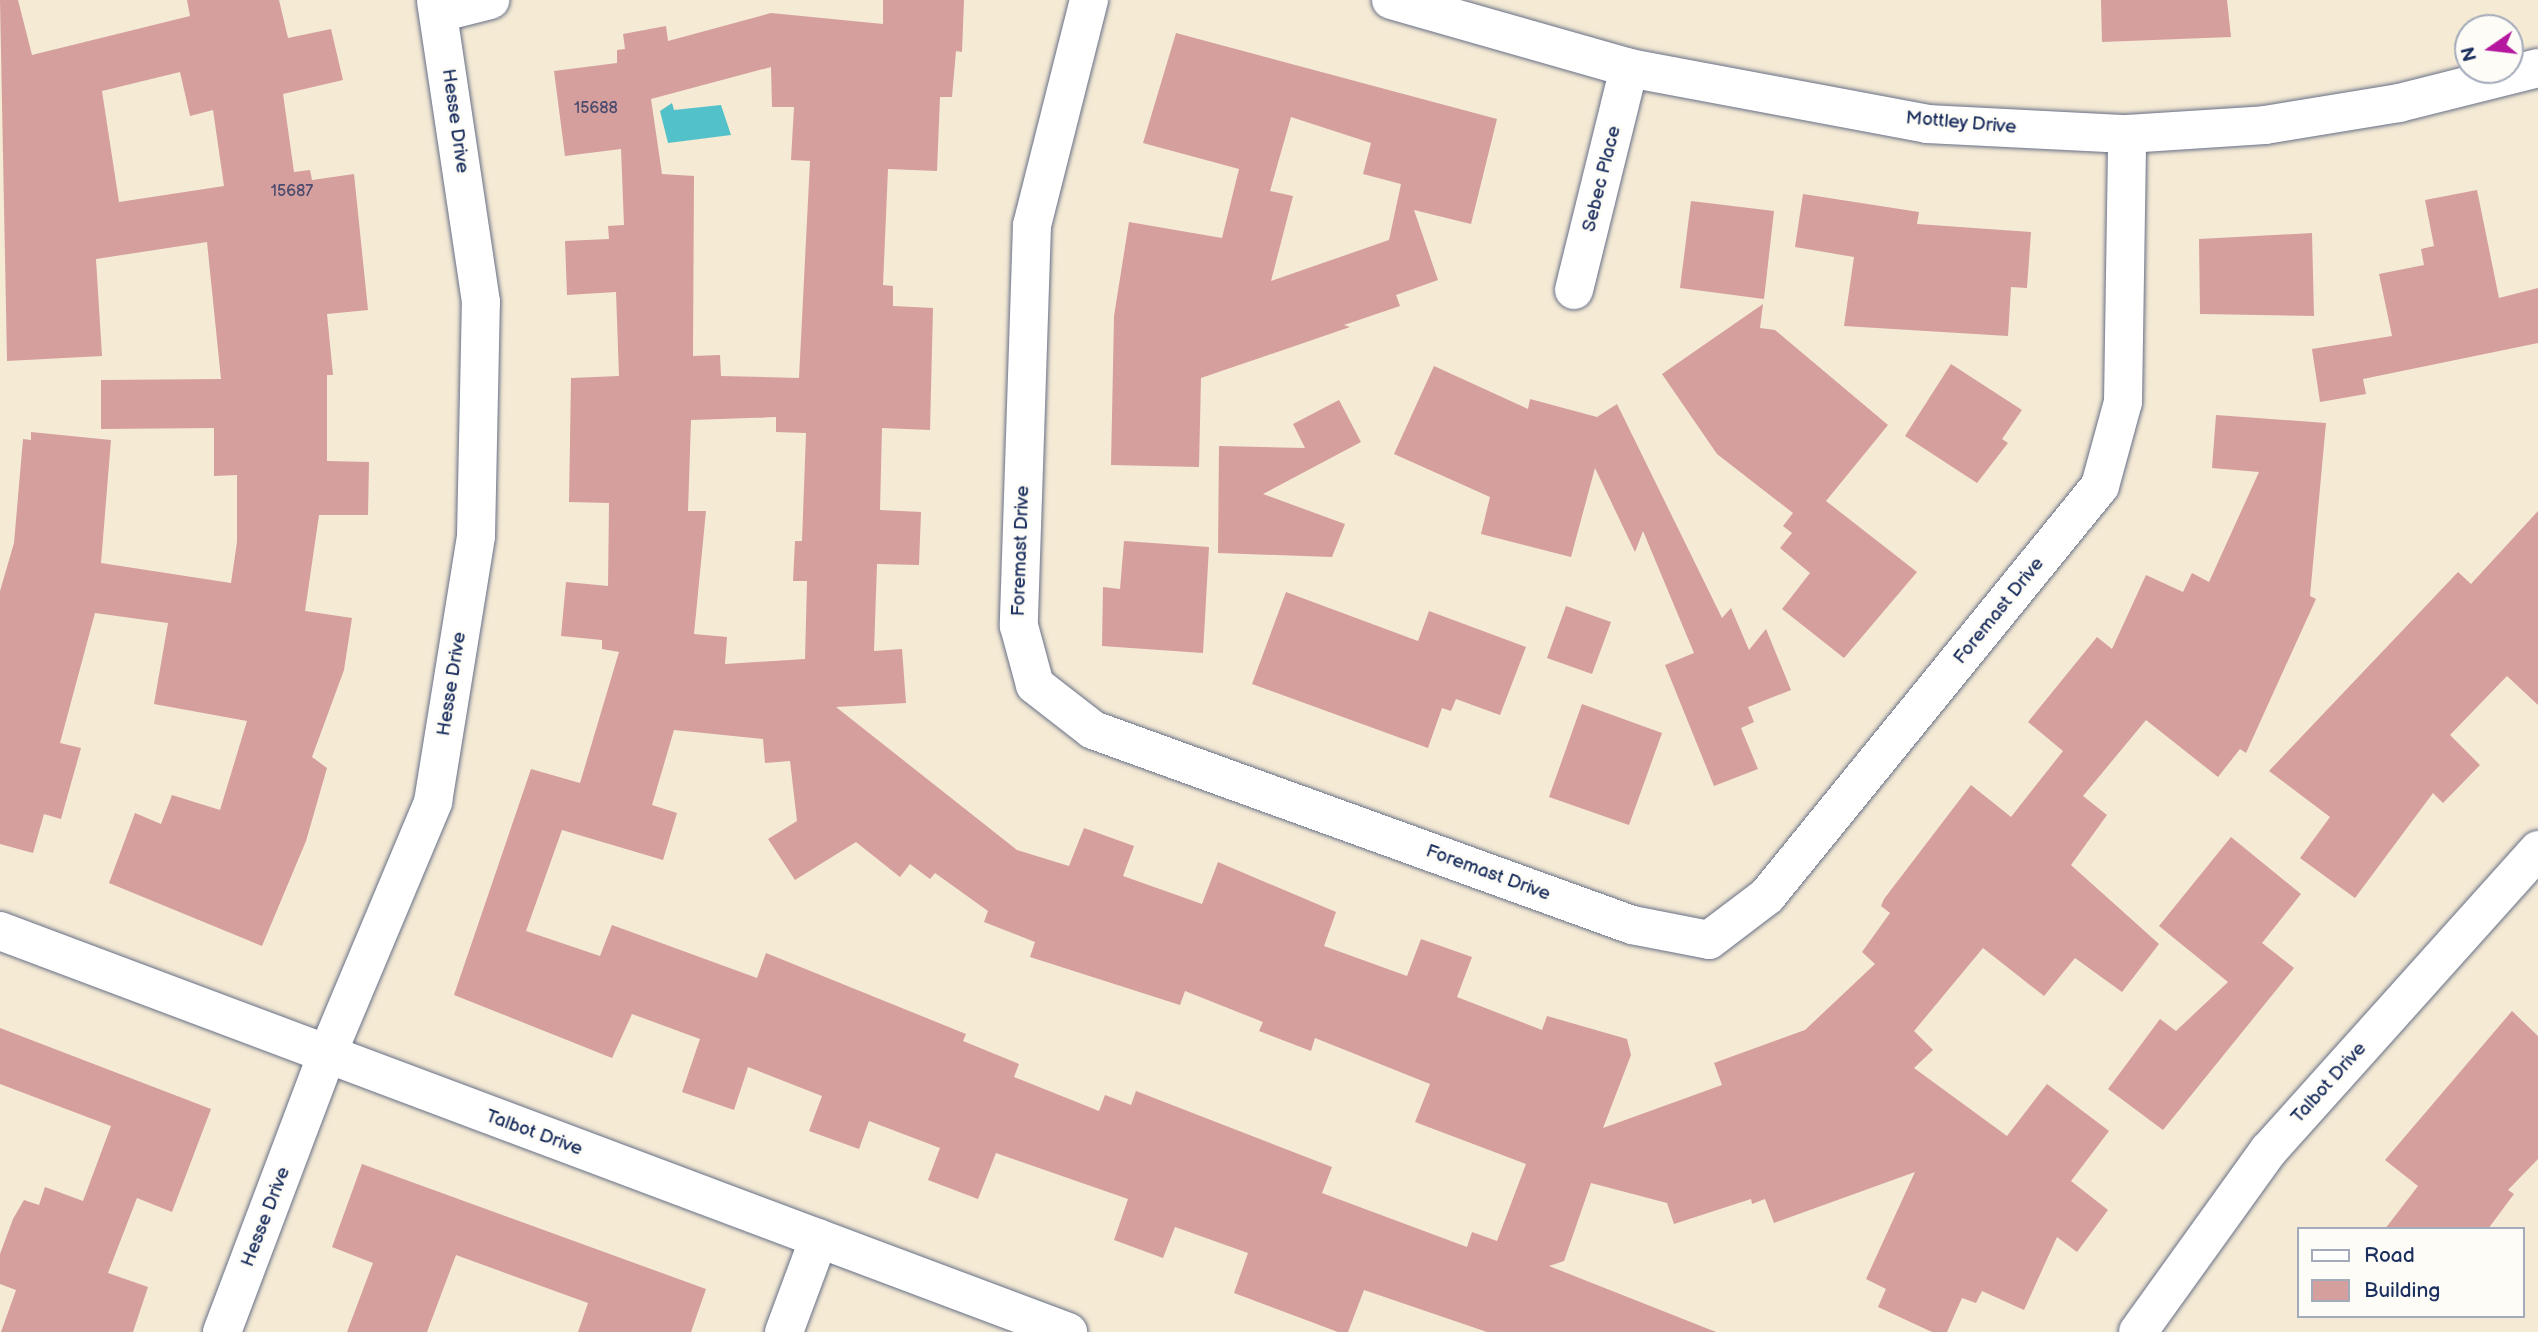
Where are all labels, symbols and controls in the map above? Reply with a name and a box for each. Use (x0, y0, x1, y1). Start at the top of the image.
north arrow (2454, 14, 2524, 84)
text: N (2457, 44, 2483, 63)
street label: Hesse Drive (436, 67, 474, 175)
house number: 15688 (574, 99, 618, 119)
street label: Mottley Drive (1904, 107, 2018, 139)
street label: Sebec Place (1578, 124, 1626, 234)
house number: 15687 (271, 182, 313, 202)
street label: Foremast Drive (1007, 485, 1035, 617)
street label: Foremast Drive (1949, 553, 2049, 669)
street label: Hesse Drive (433, 630, 471, 738)
street label: Foremast Drive (1423, 840, 1553, 906)
street label: Talbot Drive (2287, 1038, 2371, 1128)
street label: Talbot Drive (483, 1105, 585, 1161)
street label: Hesse Drive (237, 1164, 295, 1270)
legend (2296, 1227, 2524, 1318)
text: Road (2364, 1243, 2415, 1268)
text: Building (2364, 1278, 2440, 1303)

